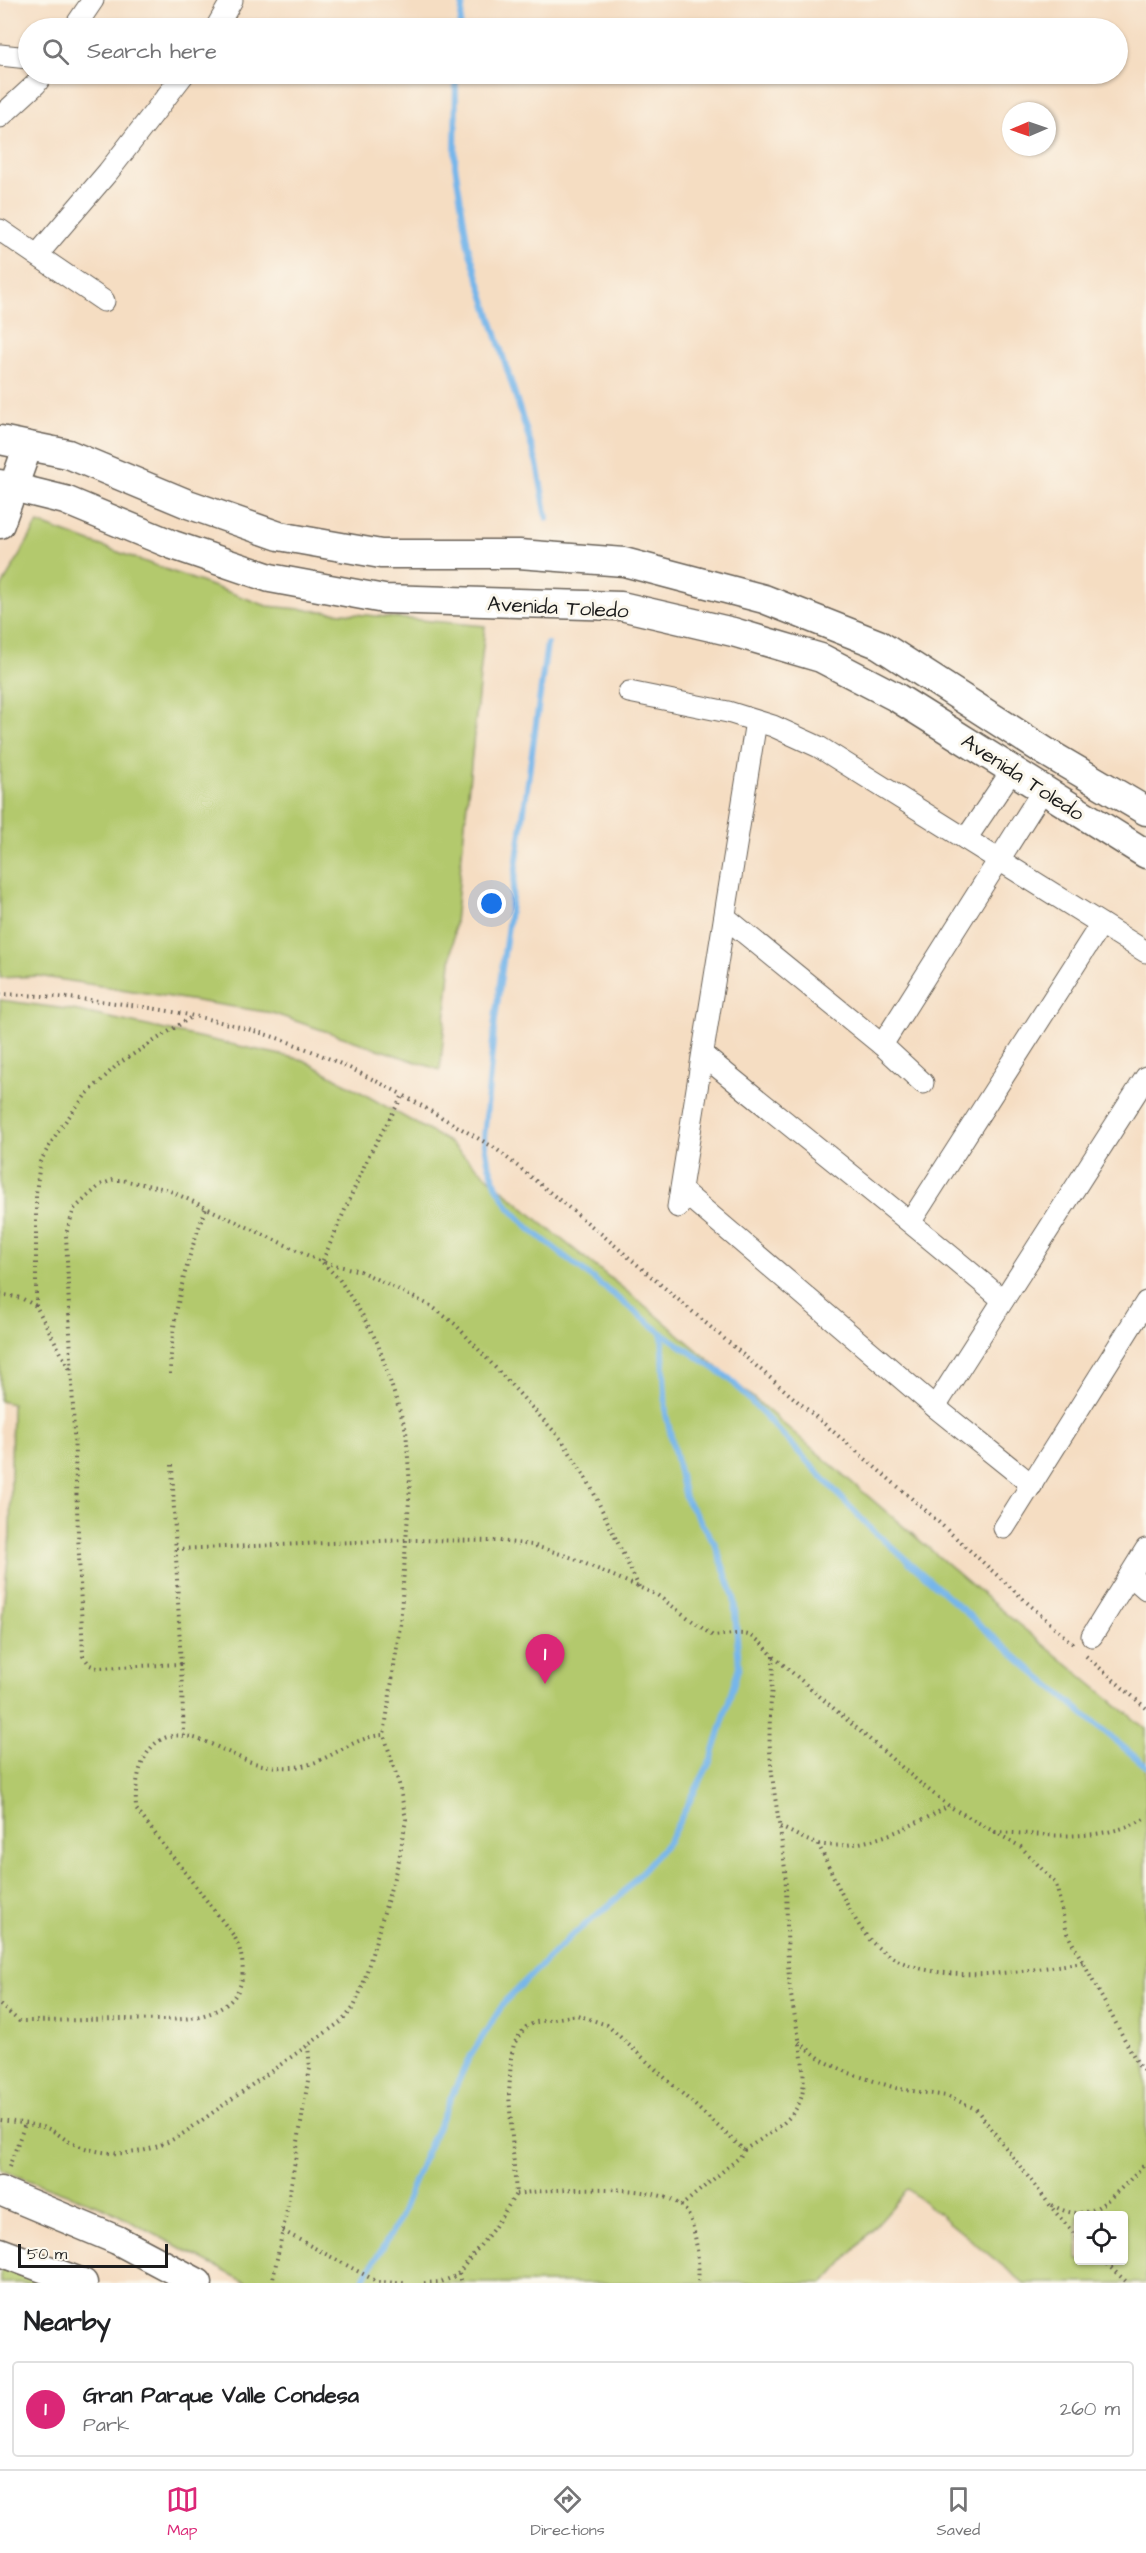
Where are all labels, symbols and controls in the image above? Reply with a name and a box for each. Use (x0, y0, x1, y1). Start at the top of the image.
search box (18, 18, 1128, 84)
icon: search (39, 35, 72, 68)
text: Search here (87, 36, 217, 67)
north arrow (1002, 102, 1056, 156)
street label: Avenida Toledo (487, 589, 630, 626)
street label: Avenida Toledo (956, 727, 1090, 828)
your location (477, 889, 506, 918)
pin: 1 (526, 1634, 564, 1684)
map controls (1074, 2211, 1128, 2265)
button: locate (1074, 2211, 1128, 2265)
scale bar (18, 2241, 168, 2268)
text: 50 m (27, 2243, 67, 2265)
text: Nearby (24, 2304, 111, 2340)
text: Gran Parque Valle Condesa (83, 2380, 359, 2411)
text: 1 (44, 2395, 47, 2423)
text: 260 m (1060, 2395, 1120, 2423)
text: Park (83, 2411, 129, 2439)
tab: Map (166, 2483, 199, 2541)
tab: Directions (531, 2483, 605, 2541)
tab: Saved (937, 2483, 980, 2541)

